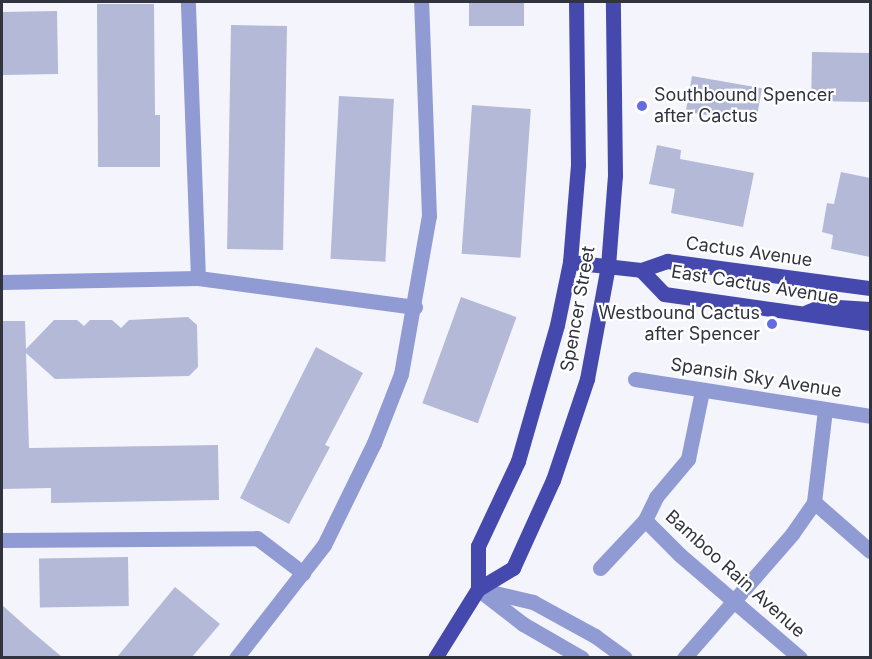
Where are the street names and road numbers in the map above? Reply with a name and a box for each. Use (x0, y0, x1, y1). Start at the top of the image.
street label: Cactus Avenue (684, 232, 814, 272)
street label: Spencer Street (556, 245, 600, 373)
street label: East Cactus Avenue (670, 261, 840, 309)
street label: Spansih Sky Avenue (669, 354, 843, 402)
street label: Bamboo Rain Avenue (661, 506, 809, 642)

